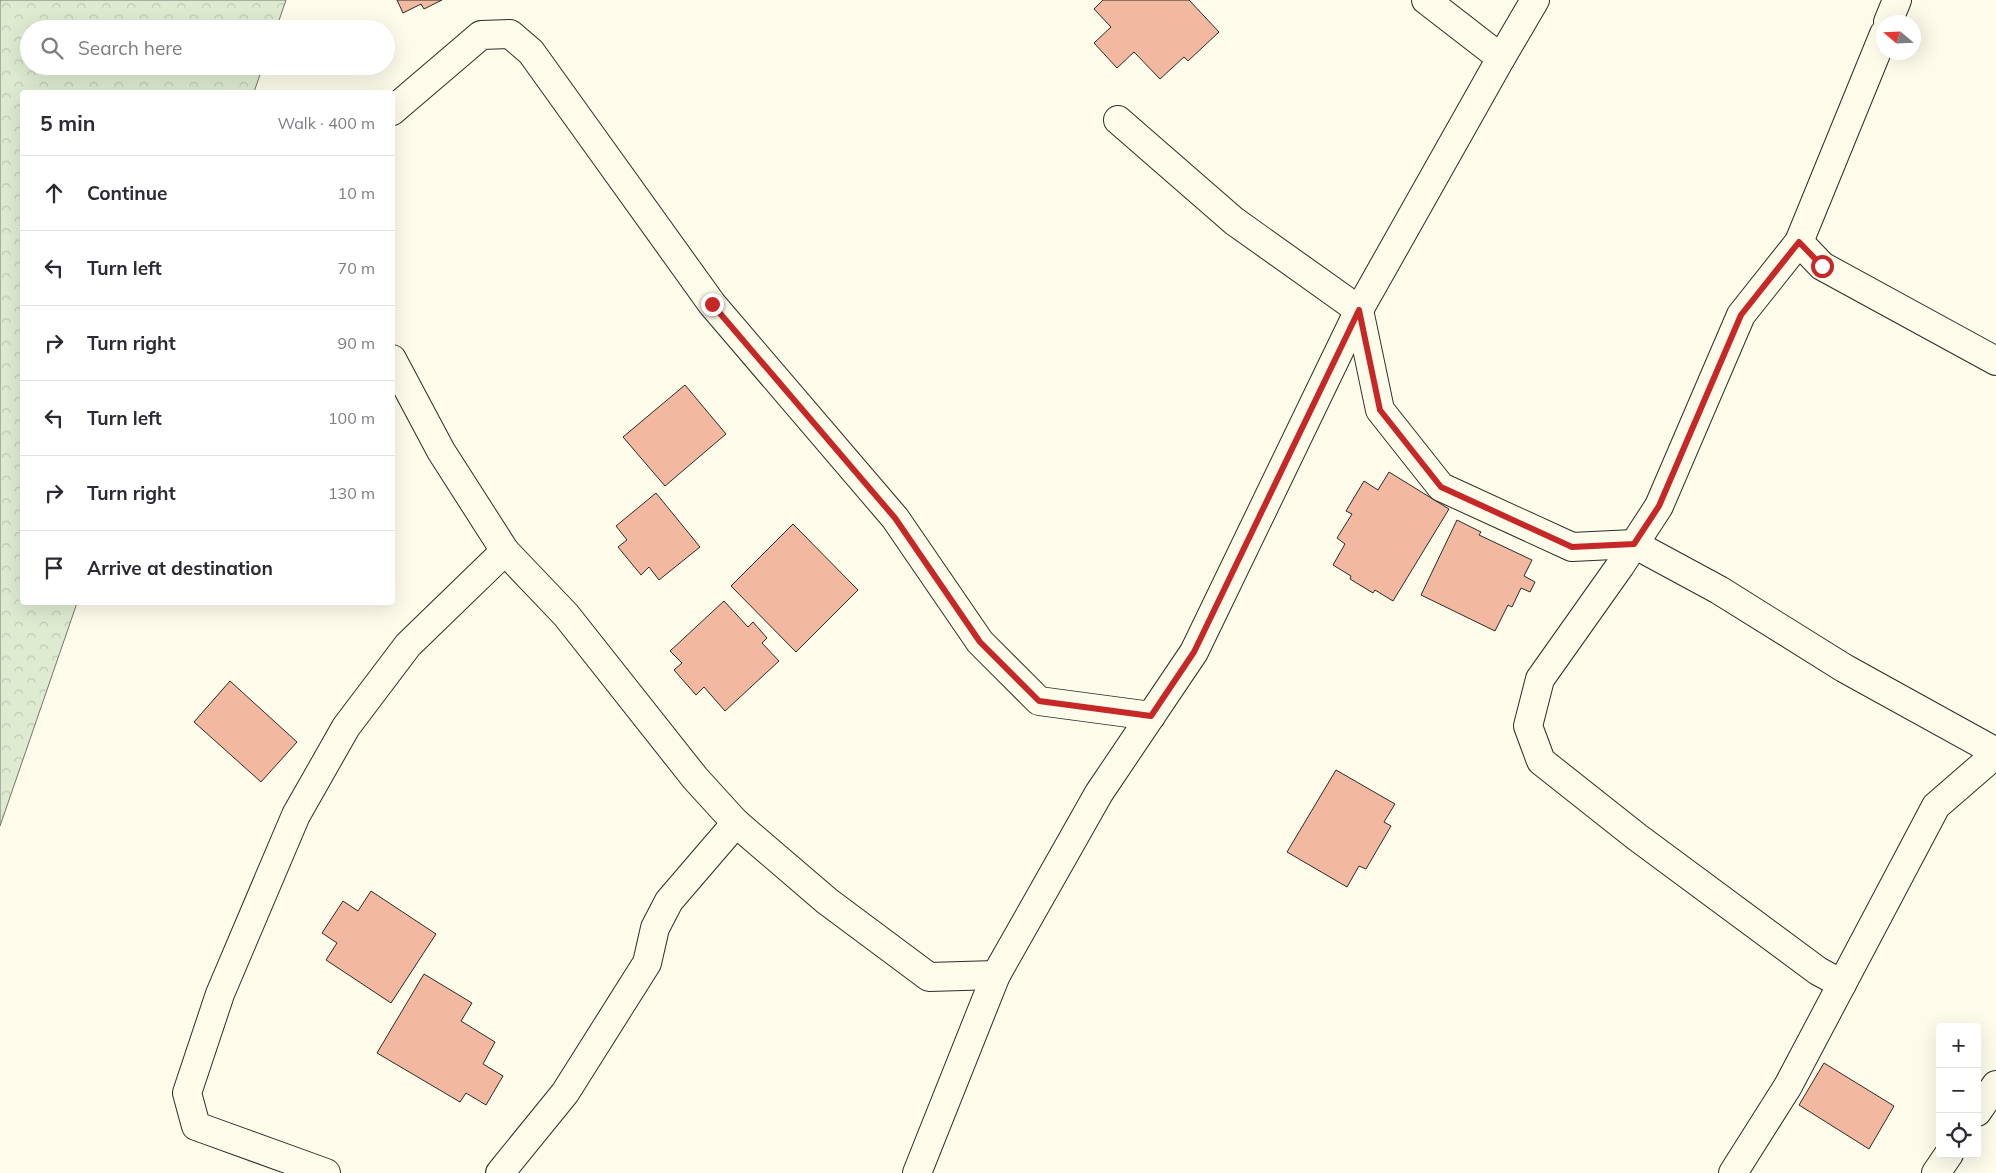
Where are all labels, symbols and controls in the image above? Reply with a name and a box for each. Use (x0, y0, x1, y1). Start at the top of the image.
north arrow (1876, 15, 1921, 60)
search box (20, 20, 395, 75)
icon: search (38, 34, 66, 62)
text: Search here (78, 36, 182, 60)
text: 5 min (40, 110, 95, 136)
text: Walk · 400 m (277, 113, 375, 133)
icon: ahead (40, 179, 68, 207)
text: Continue (87, 181, 167, 205)
text: 10 m (338, 183, 375, 203)
icon: left (40, 254, 68, 282)
route start (1811, 255, 1834, 278)
text: Turn left (87, 256, 162, 280)
text: 70 m (338, 258, 375, 278)
route end (701, 293, 724, 316)
icon: right (40, 329, 68, 357)
text: Turn right (87, 331, 176, 355)
text: 90 m (338, 333, 375, 353)
icon: left (40, 404, 68, 432)
text: Turn left (87, 406, 162, 430)
text: 100 m (328, 408, 375, 428)
icon: right (40, 479, 68, 507)
text: Turn right (87, 481, 176, 505)
text: 130 m (328, 483, 375, 503)
icon: arrive (40, 554, 68, 582)
text: Arrive at destination (87, 556, 273, 580)
map controls (1936, 1023, 1981, 1158)
button: + (1936, 1023, 1981, 1068)
button: − (1936, 1068, 1981, 1113)
button: locate (1936, 1113, 1981, 1158)

